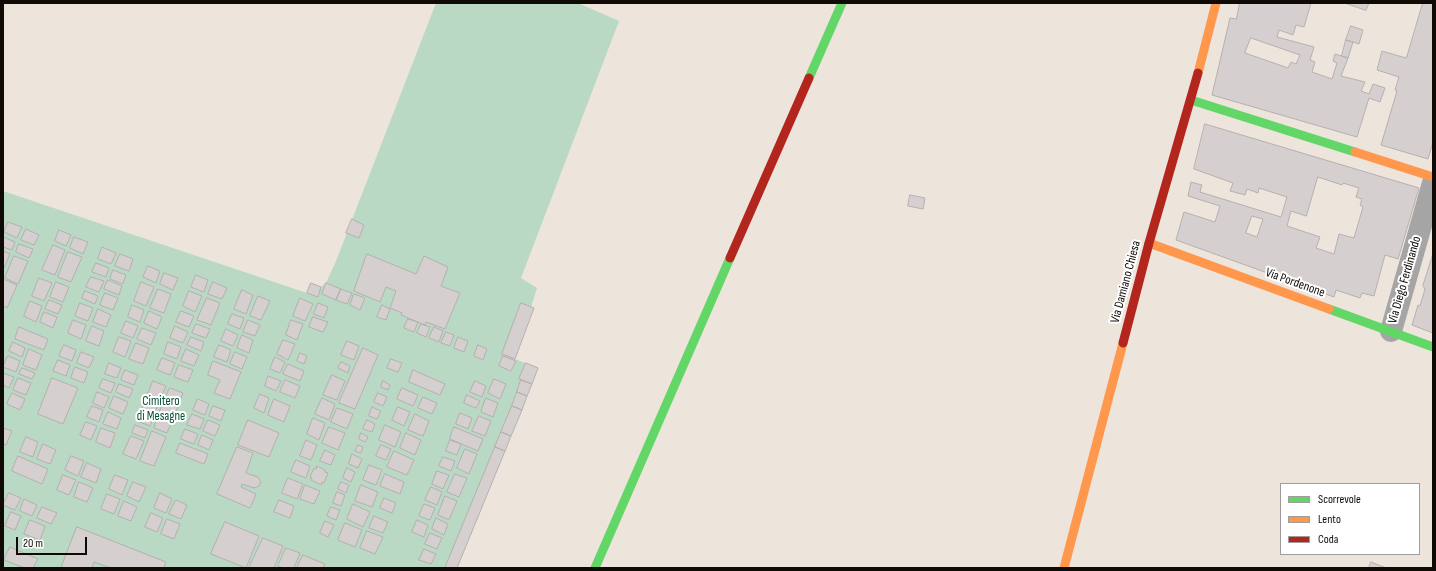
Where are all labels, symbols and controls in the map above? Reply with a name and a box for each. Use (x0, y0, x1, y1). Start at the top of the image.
street label: Via Diego Ferdinando (1385, 234, 1425, 326)
street label: Via Damiano Chiesa (1108, 239, 1144, 325)
street label: Via Pordenone (1263, 265, 1327, 301)
park label: Cimitero di Mesagne (137, 394, 185, 425)
legend (1280, 483, 1420, 555)
text: Scorrevole (1318, 492, 1361, 507)
text: Lento (1318, 512, 1341, 527)
scale bar (18, 529, 89, 555)
text: Coda (1318, 532, 1338, 547)
text: 20 m (23, 536, 43, 551)

